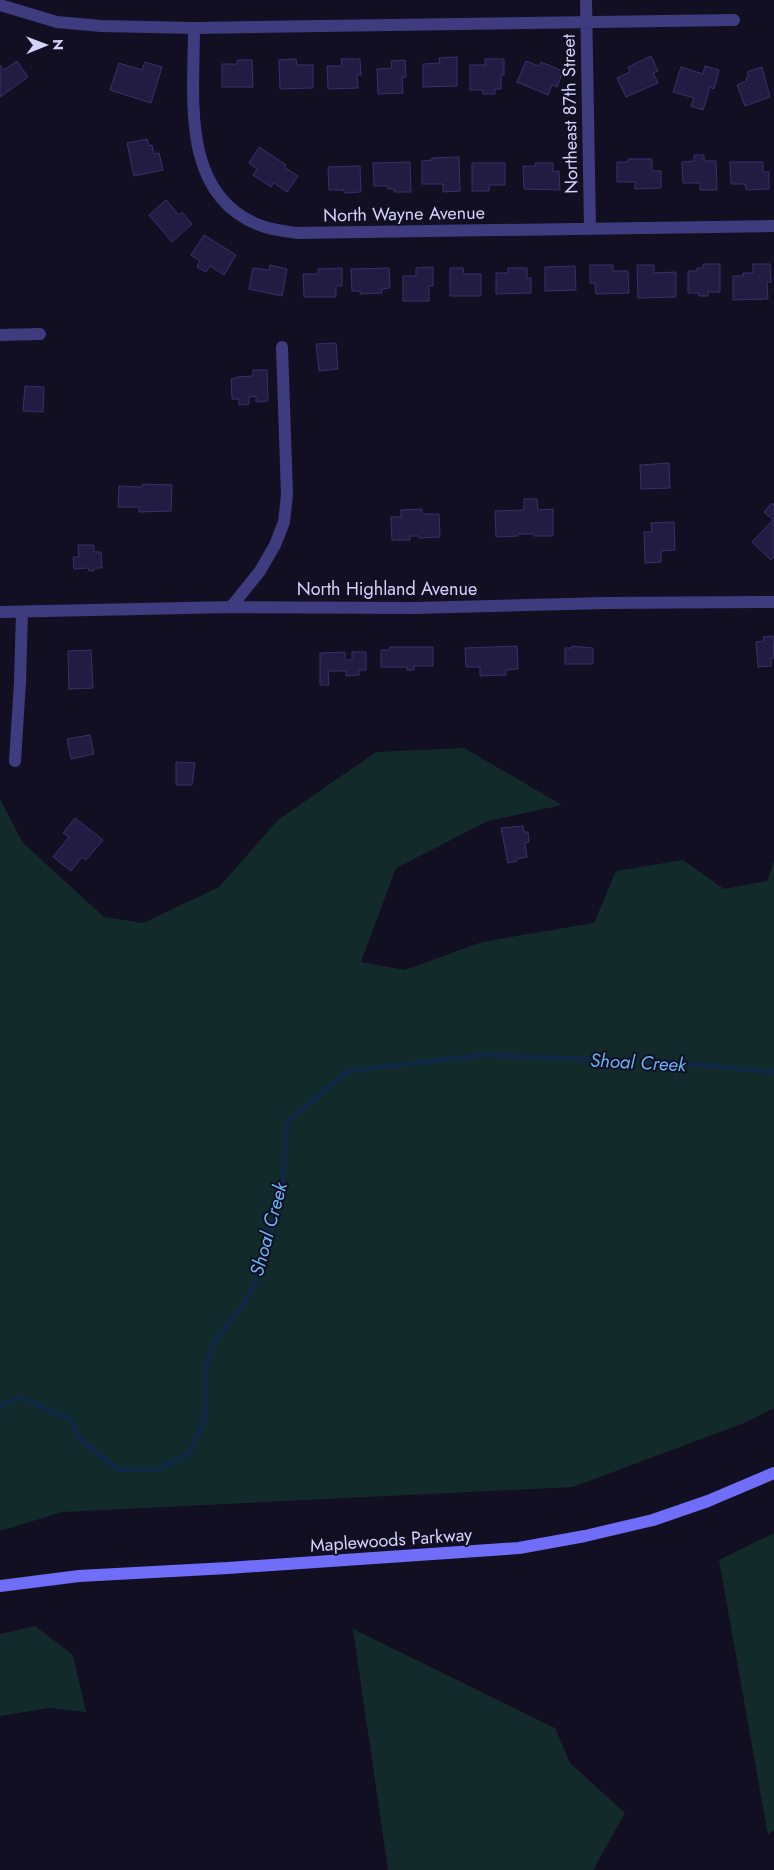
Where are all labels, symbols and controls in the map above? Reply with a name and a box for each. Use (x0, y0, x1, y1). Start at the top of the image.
north arrow (20, 20, 70, 70)
street label: Northeast 87th Street (556, 33, 584, 194)
text: N (48, 39, 68, 51)
street label: North Wayne Avenue (323, 200, 485, 228)
street label: North Highland Avenue (297, 576, 477, 602)
water label: Shoal Creek (589, 1047, 688, 1079)
water label: Shoal Creek (243, 1178, 294, 1279)
street label: Maplewoods Parkway (309, 1521, 473, 1559)

